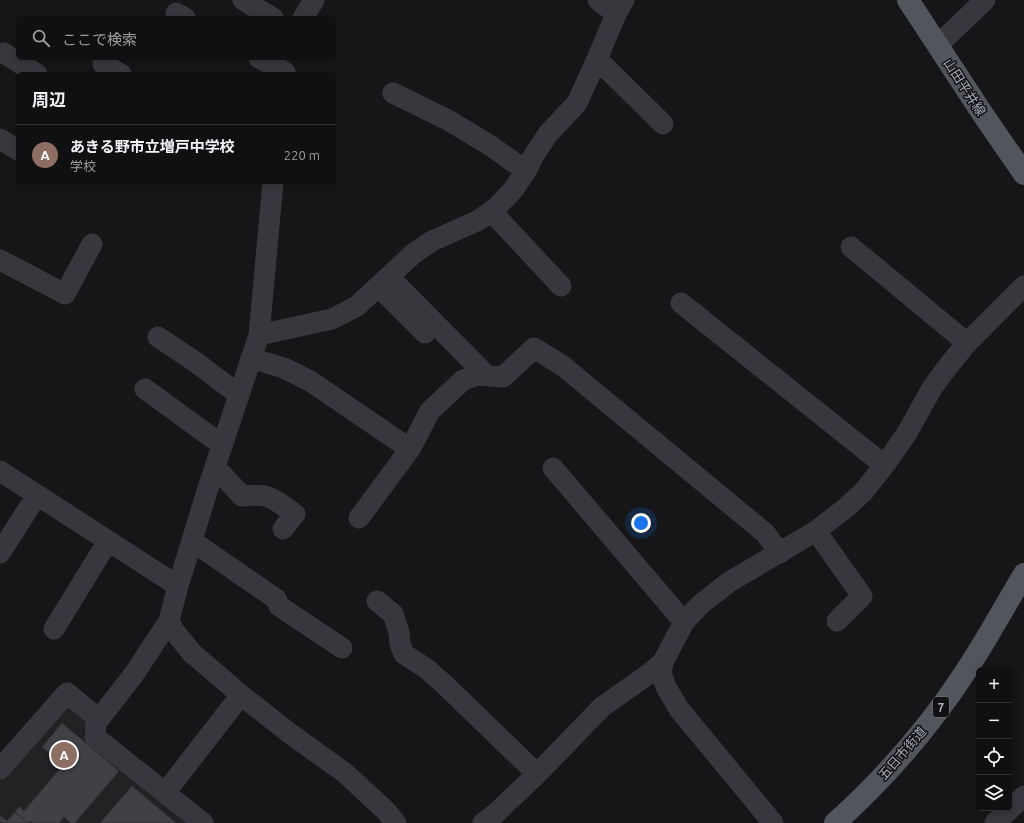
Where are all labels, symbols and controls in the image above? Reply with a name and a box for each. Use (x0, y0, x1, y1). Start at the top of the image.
search box (16, 16, 336, 60)
icon: search (30, 27, 52, 49)
text: ここで検索 (62, 31, 137, 48)
street label: 山田平井線 (941, 56, 989, 118)
text: 周辺 (32, 90, 66, 109)
text: あきる野市立増戸中学校 (70, 138, 235, 155)
text: A (40, 148, 50, 162)
text: 220 m (284, 148, 320, 162)
text: 学校 (70, 159, 96, 173)
your location (631, 513, 651, 533)
map controls (976, 667, 1012, 811)
button: + (976, 667, 1012, 703)
road number: 7 (933, 697, 949, 717)
button: − (976, 703, 1012, 739)
street label: 五日市街道 (875, 724, 929, 782)
button: locate (976, 739, 1012, 775)
pin: A (51, 740, 77, 770)
button: layers (976, 775, 1012, 811)

